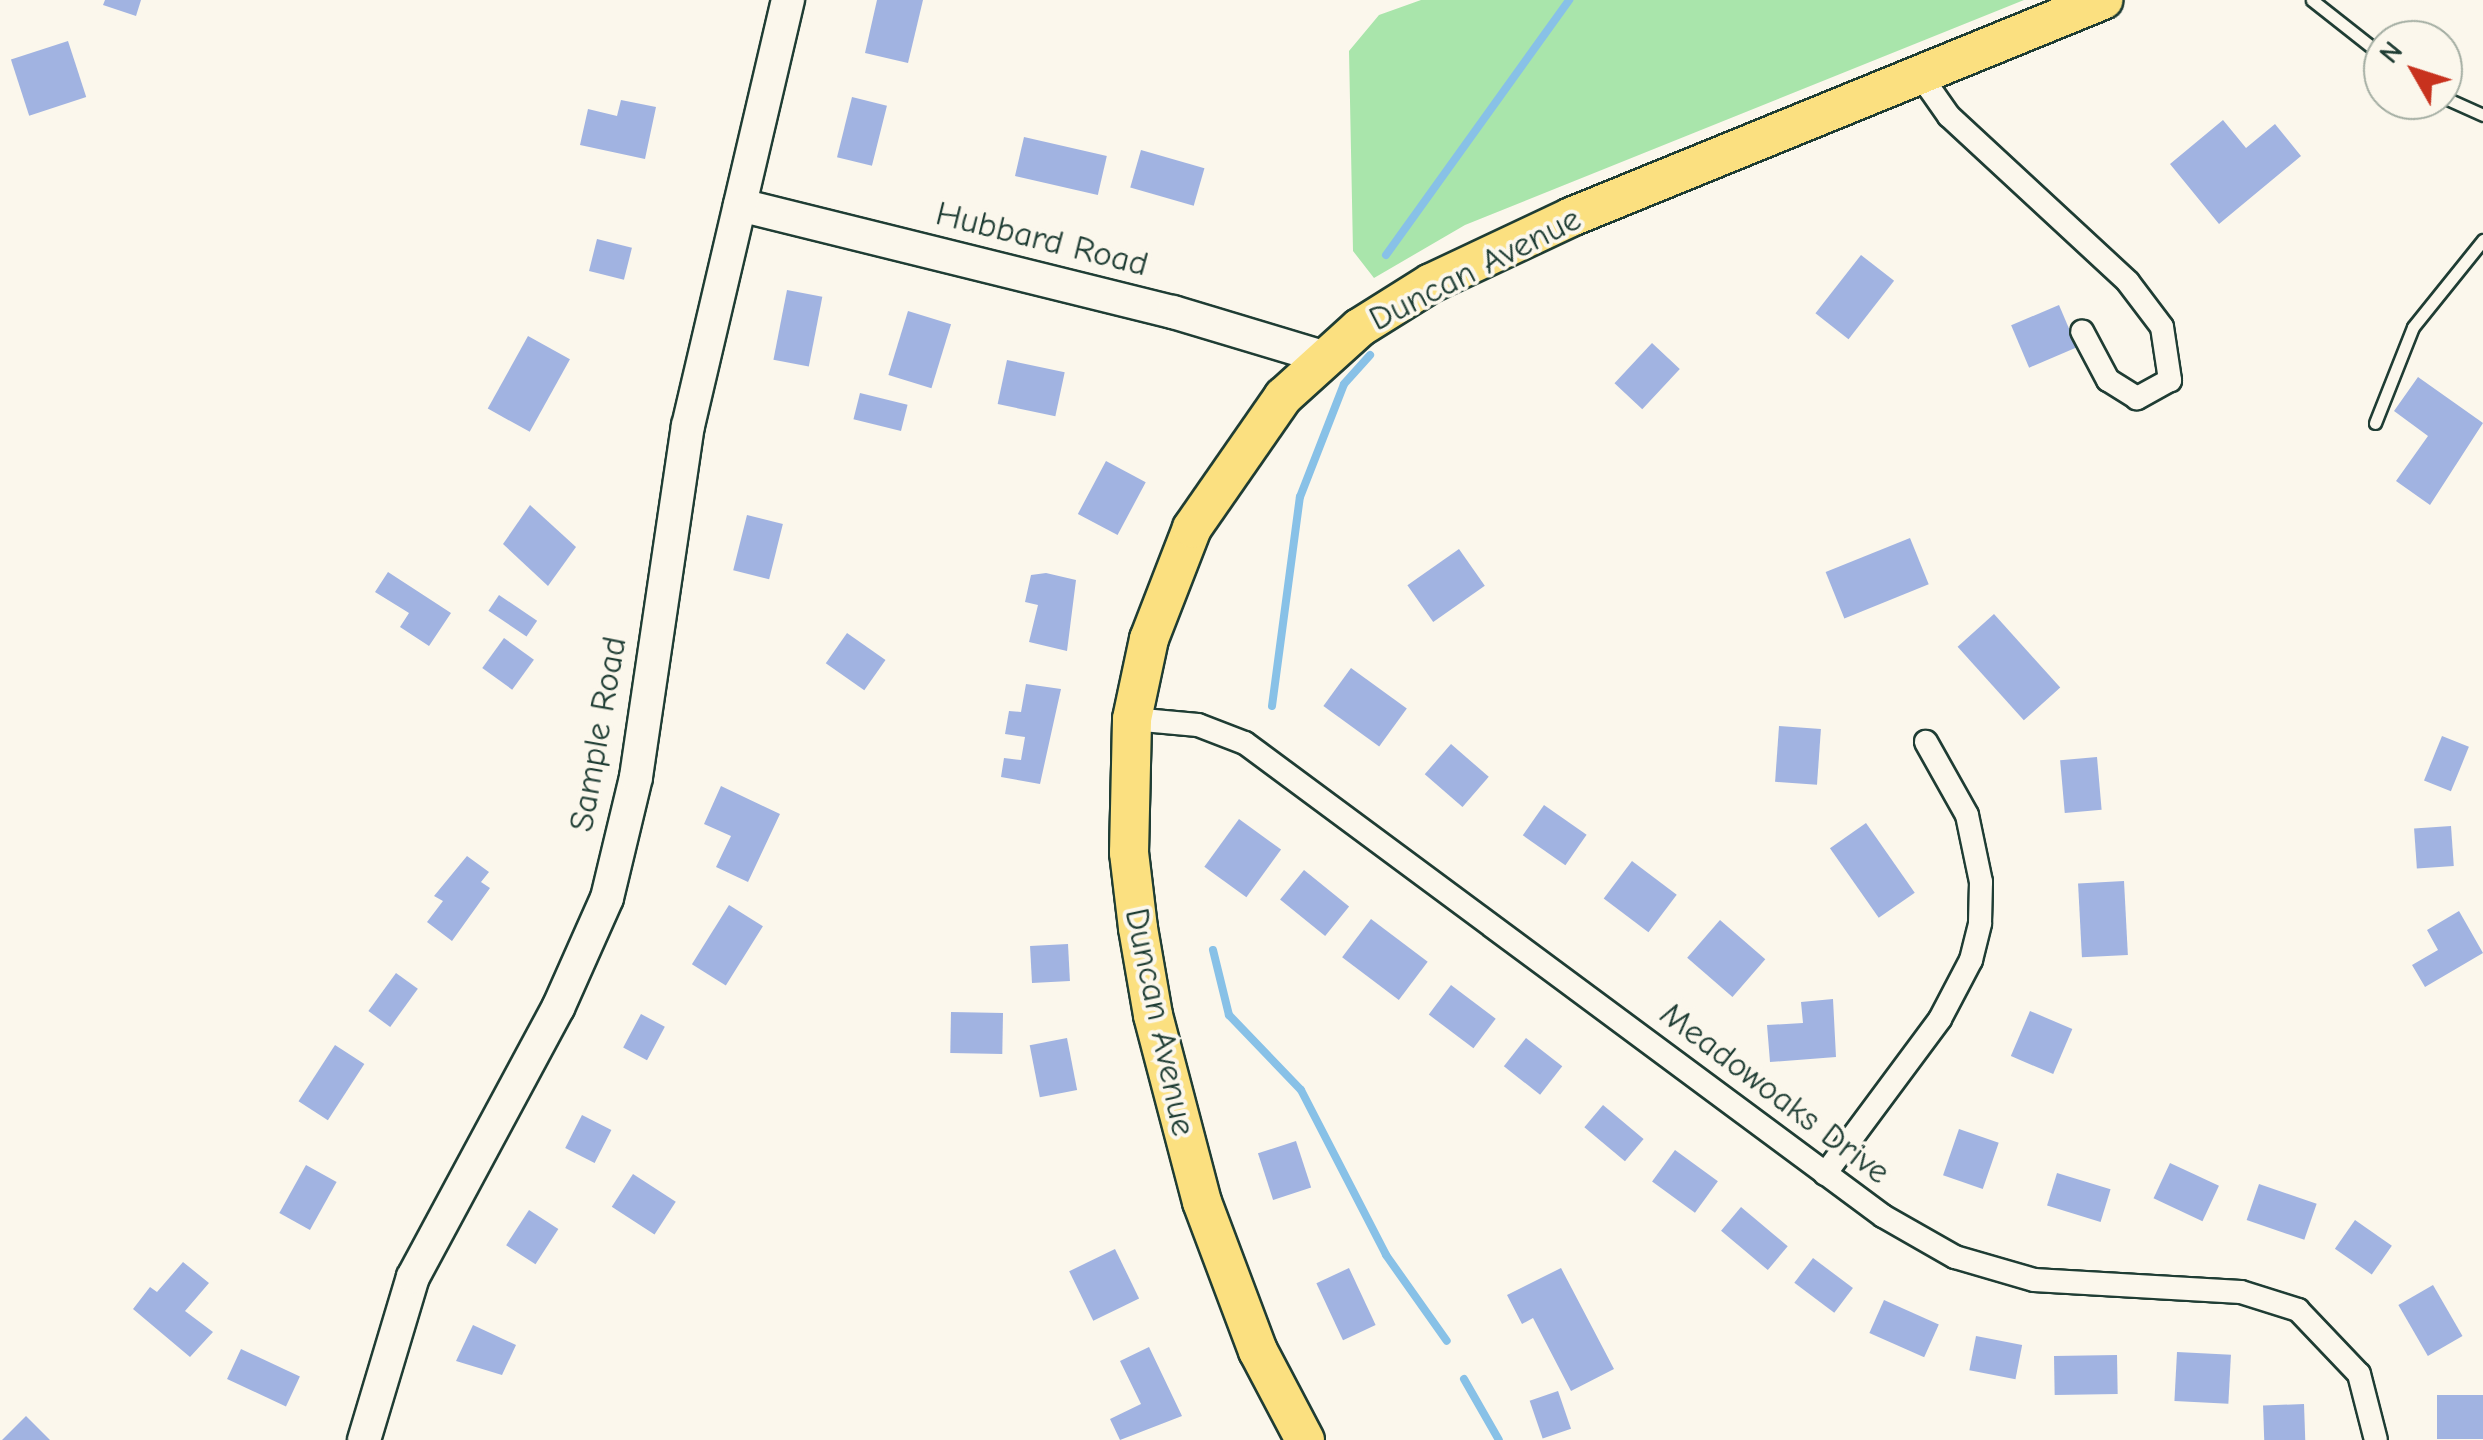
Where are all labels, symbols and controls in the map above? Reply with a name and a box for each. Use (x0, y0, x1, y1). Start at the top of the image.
north arrow (2363, 20, 2463, 120)
text: N (2373, 35, 2409, 70)
street label: Hubbard Road (931, 192, 1153, 286)
street label: Duncan Avenue (1362, 198, 1588, 340)
street label: Sample Road (560, 633, 636, 835)
street label: Duncan Avenue (1115, 904, 1205, 1140)
street label: Meadowoaks Drive (1652, 993, 1898, 1193)

